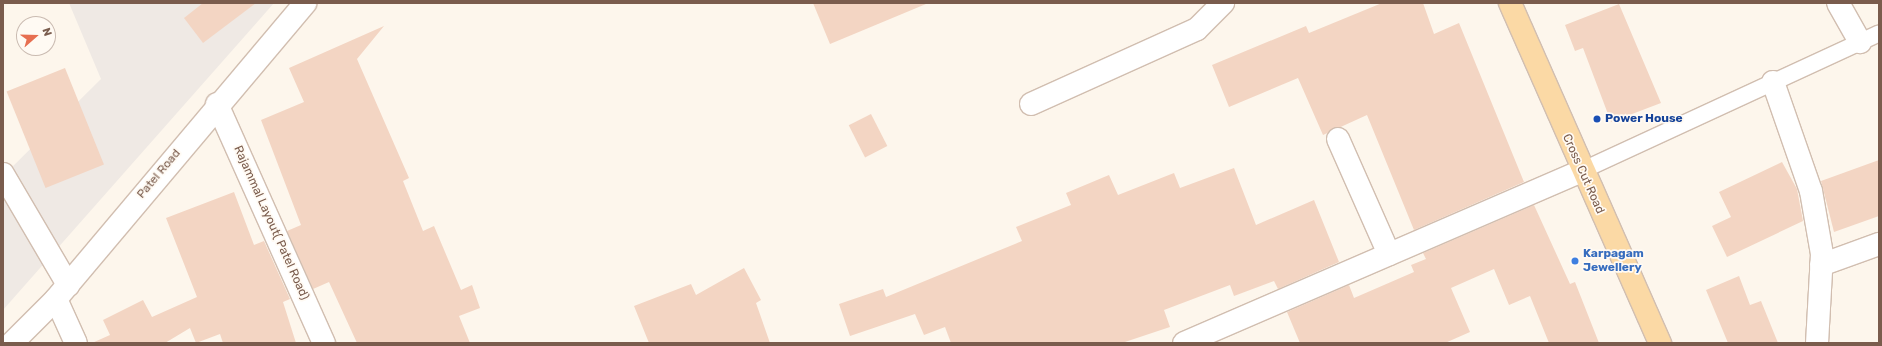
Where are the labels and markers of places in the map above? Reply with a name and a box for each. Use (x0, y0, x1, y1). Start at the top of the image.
place label: Power House (1605, 112, 1683, 126)
marker: Power House (1592, 114, 1602, 124)
place label: Karpagam Jewellery (1583, 247, 1644, 275)
marker: Karpagam Jewellery (1570, 256, 1580, 266)

